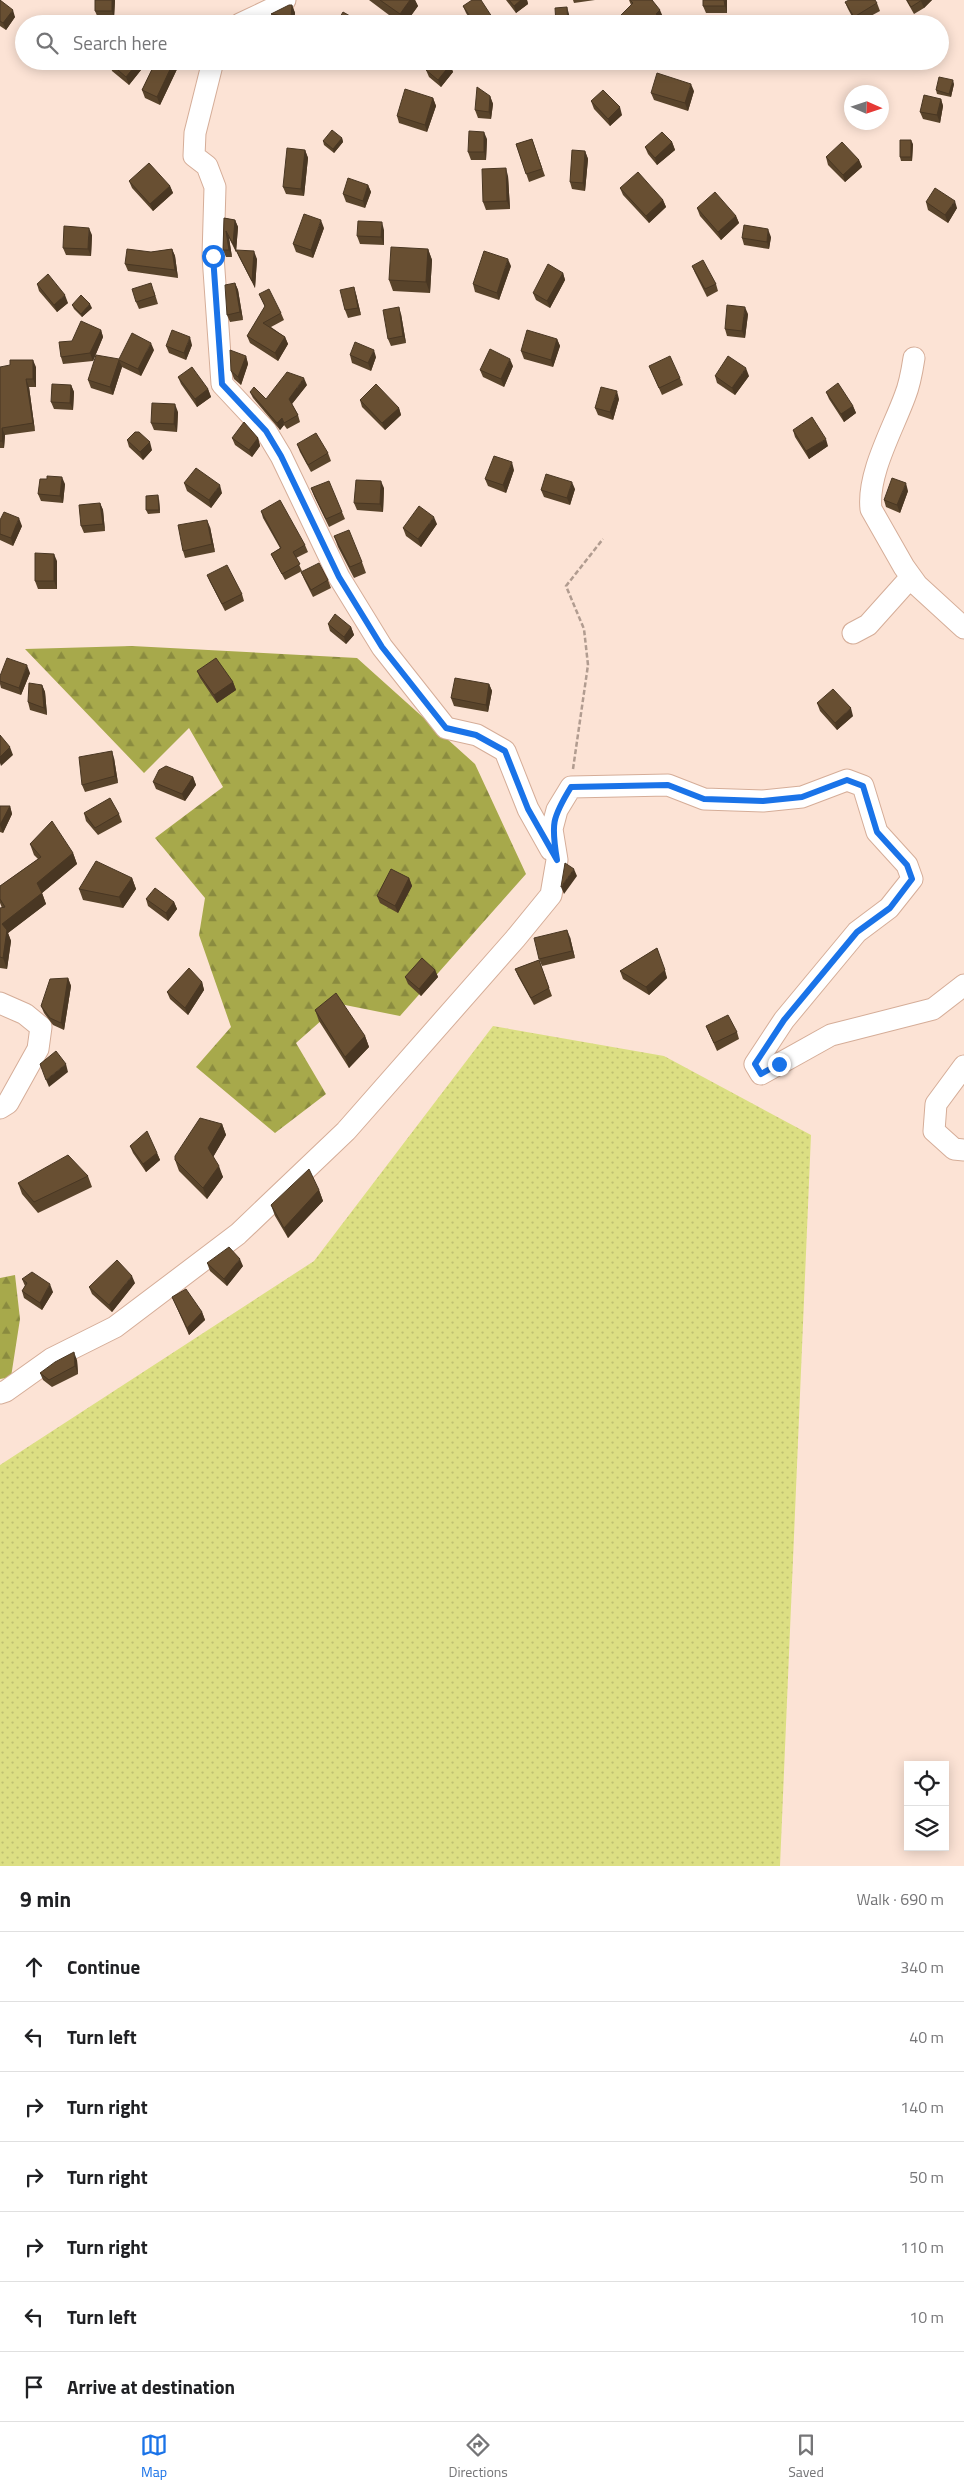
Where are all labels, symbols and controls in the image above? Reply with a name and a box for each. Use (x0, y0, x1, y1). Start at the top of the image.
search box (15, 15, 949, 70)
text: Search here (73, 28, 167, 57)
icon: search (33, 29, 61, 57)
north arrow (844, 85, 889, 130)
route start (202, 245, 225, 268)
route end (768, 1053, 791, 1076)
map controls (904, 1761, 949, 1851)
button: locate (904, 1761, 949, 1806)
button: layers (904, 1806, 949, 1851)
text: 9 min (20, 1883, 71, 1915)
text: Walk · 690 m (856, 1887, 944, 1911)
text: Continue (67, 1952, 140, 1981)
icon: ahead (20, 1953, 48, 1981)
text: 340 m (900, 1955, 944, 1979)
text: Turn left (67, 2022, 137, 2051)
icon: left (20, 2023, 48, 2051)
text: 40 m (909, 2025, 944, 2049)
text: Turn right (67, 2092, 148, 2121)
icon: right (20, 2093, 48, 2121)
text: 140 m (900, 2095, 944, 2119)
text: Turn right (67, 2162, 148, 2191)
icon: right (20, 2163, 48, 2191)
text: 50 m (909, 2165, 944, 2189)
text: Turn right (67, 2232, 148, 2261)
icon: right (20, 2233, 48, 2261)
text: 110 m (900, 2235, 944, 2259)
text: Turn left (67, 2302, 137, 2331)
icon: left (20, 2303, 48, 2331)
text: 10 m (909, 2305, 944, 2329)
text: Arrive at destination (67, 2372, 235, 2401)
icon: arrive (20, 2373, 48, 2401)
tab: Map (140, 2431, 168, 2482)
tab: Directions (448, 2431, 508, 2482)
tab: Saved (788, 2431, 824, 2482)

